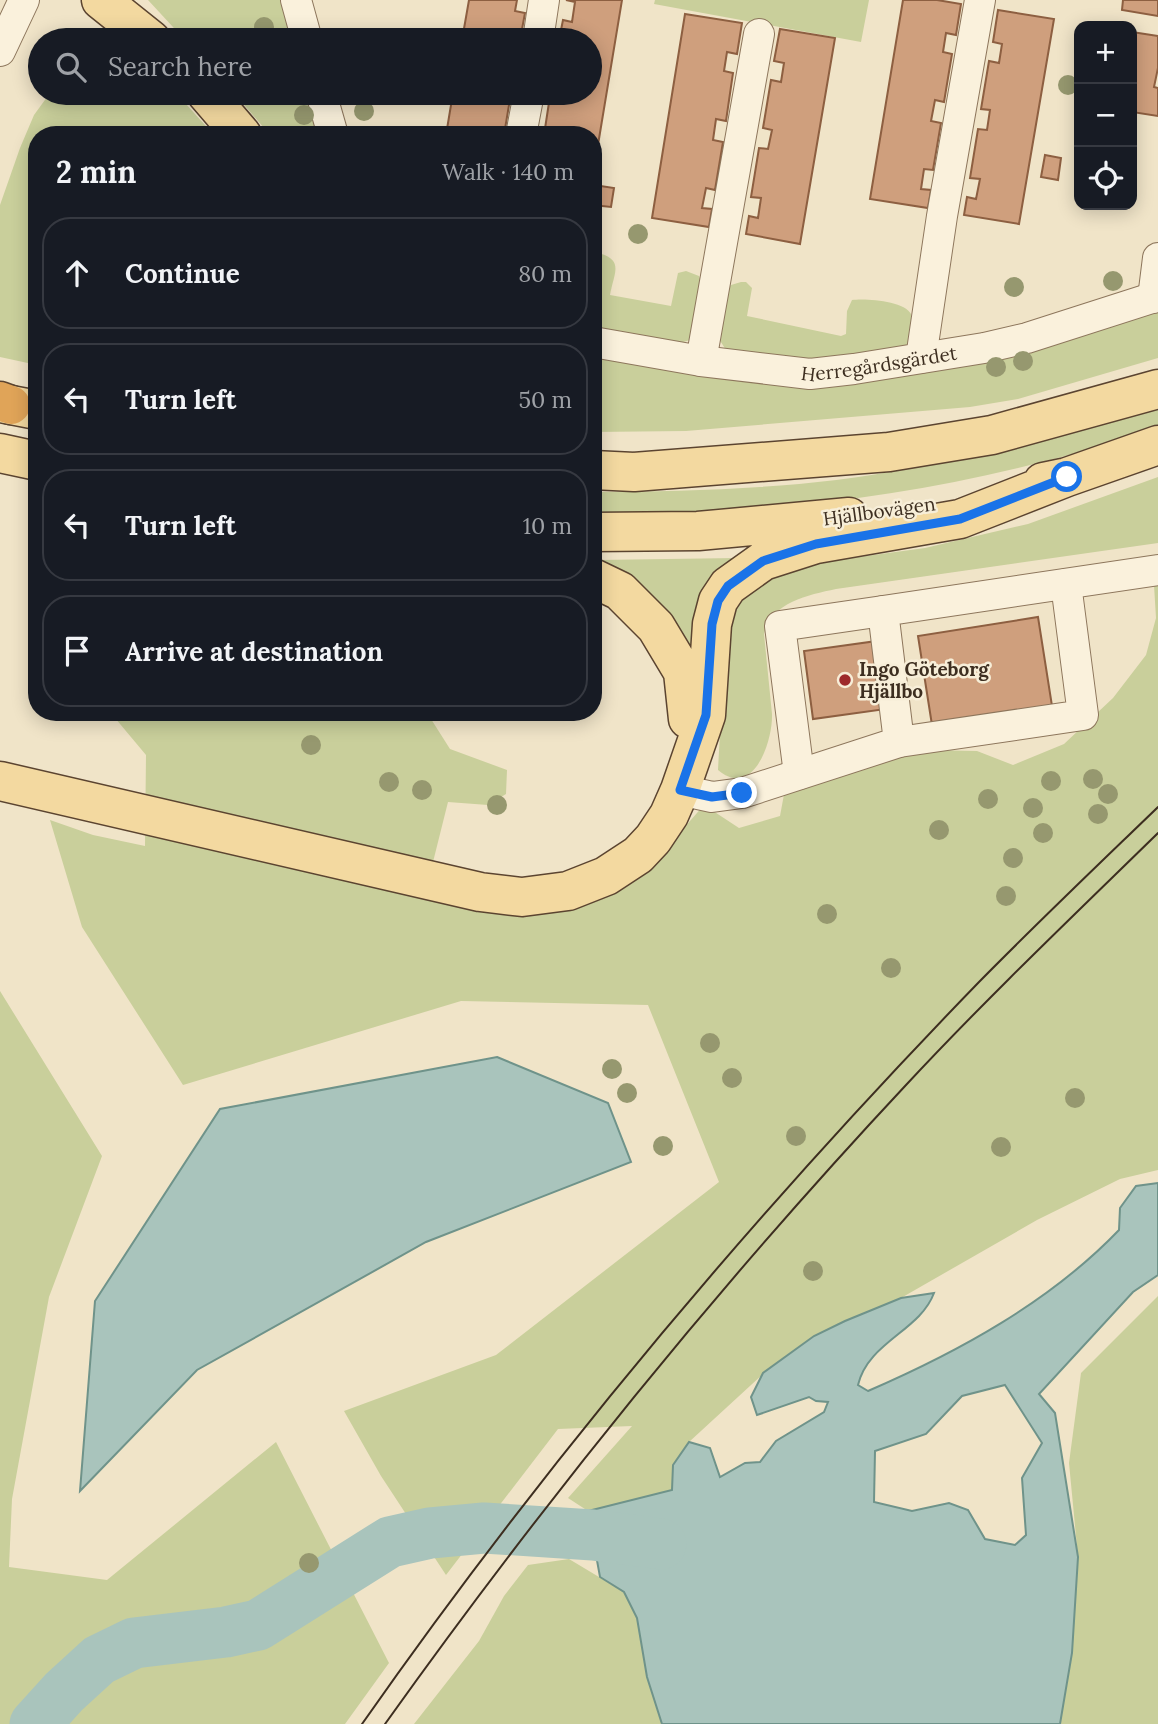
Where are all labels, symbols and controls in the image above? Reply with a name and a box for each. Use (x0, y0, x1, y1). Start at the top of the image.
map controls (1074, 21, 1137, 210)
button: + (1074, 21, 1137, 84)
search box (28, 28, 602, 105)
icon: search (52, 48, 90, 86)
text: Search here (108, 50, 252, 83)
button: − (1074, 84, 1137, 147)
button: locate (1074, 147, 1137, 210)
text: 2 min (56, 153, 136, 191)
text: Walk · 140 m (442, 157, 574, 186)
icon: ahead (58, 254, 96, 292)
text: Continue (125, 257, 240, 290)
text: 80 m (518, 259, 572, 288)
street label: Herregårdsgärdet (800, 340, 959, 387)
icon: left (58, 380, 96, 418)
text: Turn left (125, 383, 236, 416)
text: 50 m (519, 385, 572, 414)
route start (1051, 461, 1082, 492)
street label: Hjällbovägen (821, 491, 937, 531)
icon: left (58, 506, 96, 544)
text: Turn left (125, 509, 236, 542)
text: 10 m (523, 511, 572, 540)
icon: arrive (58, 632, 96, 670)
text: Arrive at destination (125, 635, 383, 668)
place label: Ingo Göteborg Hjällbo (859, 657, 990, 703)
marker: Ingo Göteborg Hjällbo (837, 672, 853, 688)
route end (726, 777, 757, 808)

